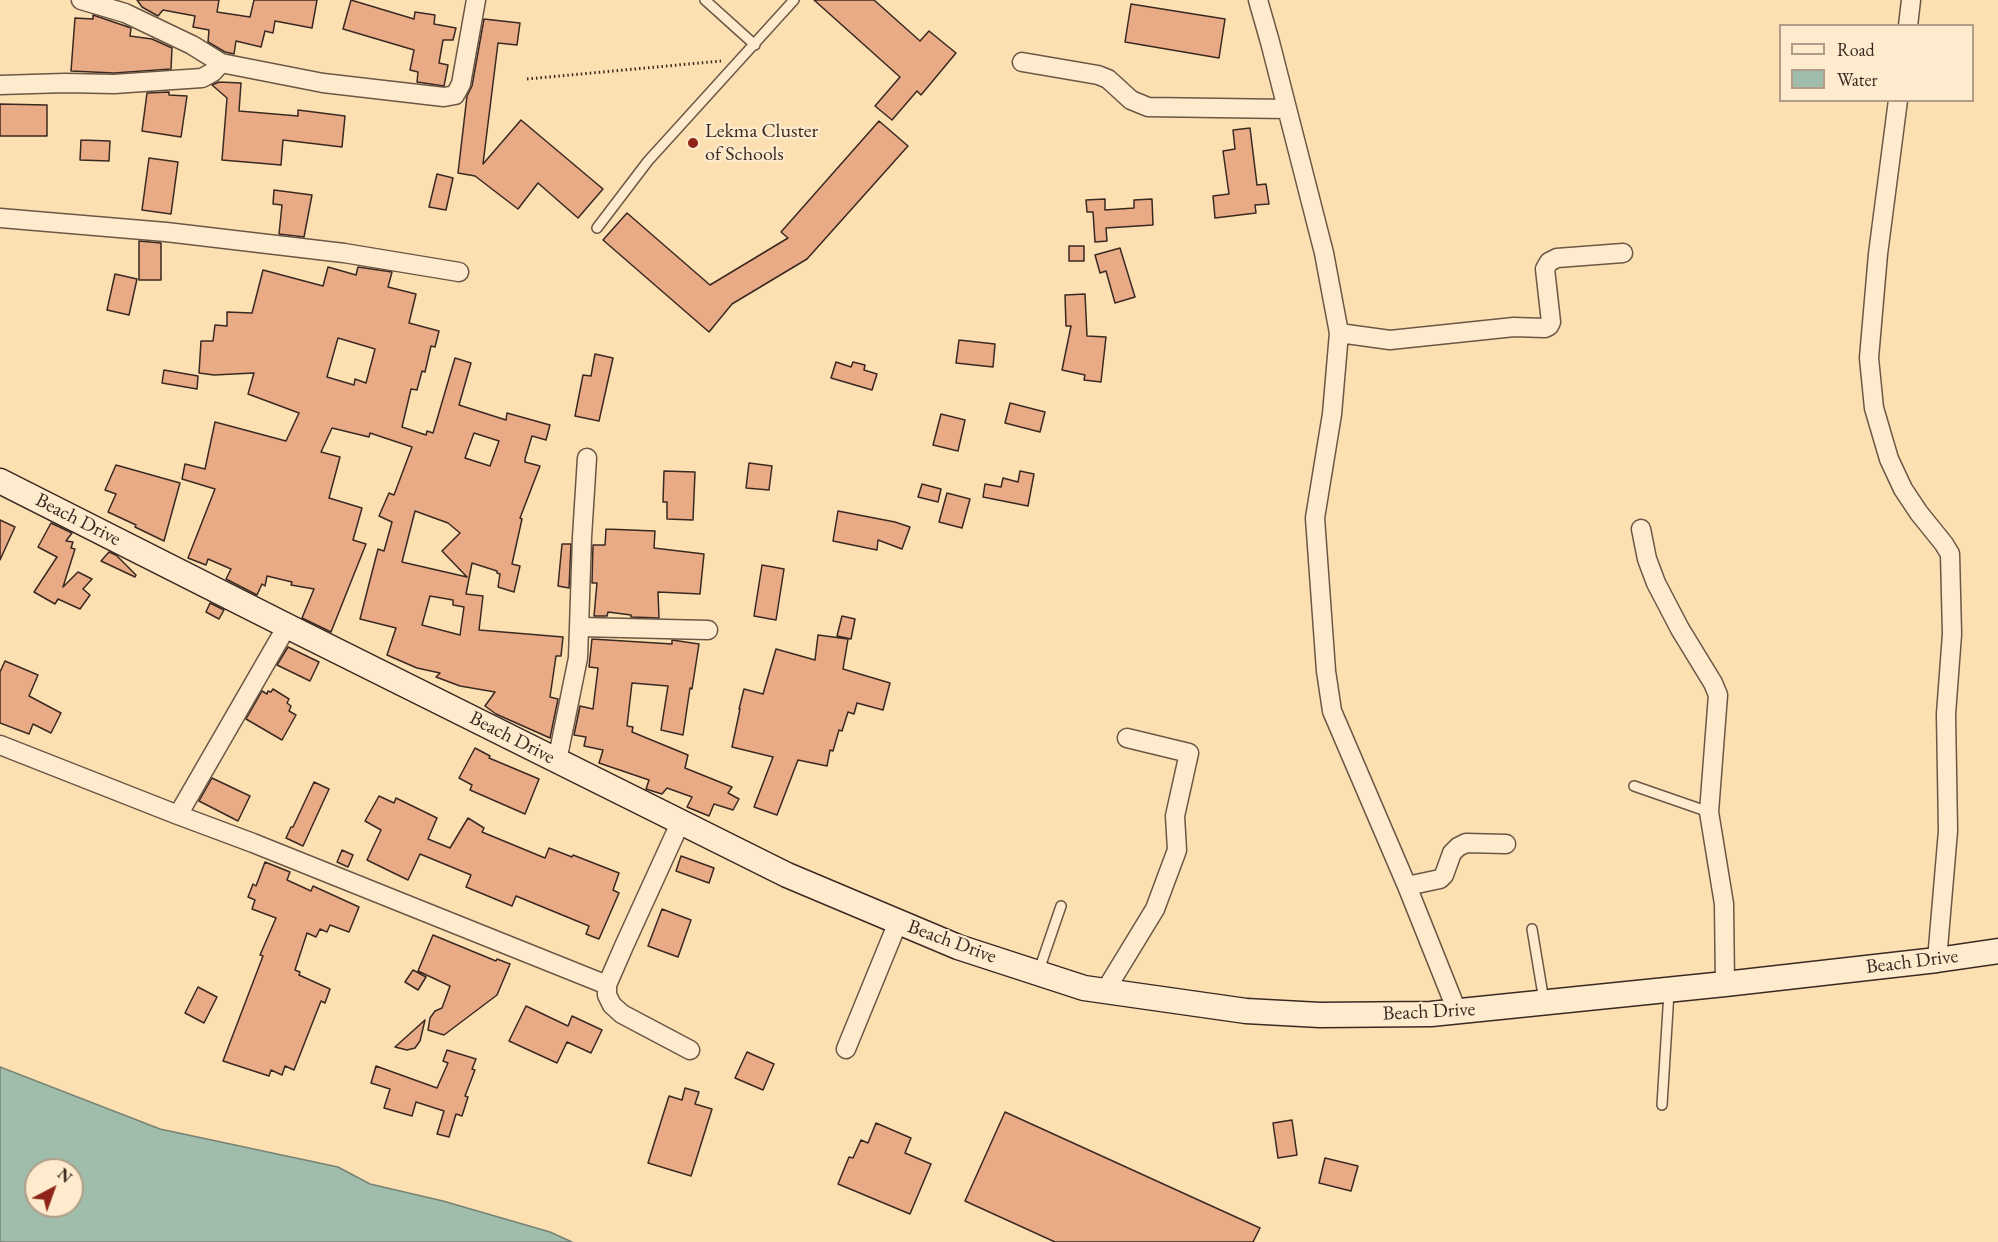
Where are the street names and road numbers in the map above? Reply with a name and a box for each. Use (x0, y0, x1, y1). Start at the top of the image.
street label: Beach Drive (31, 488, 125, 552)
street label: Beach Drive (465, 706, 559, 770)
street label: Beach Drive (904, 915, 1000, 969)
street label: Beach Drive (1865, 944, 1959, 980)
street label: Beach Drive (1382, 998, 1476, 1026)

